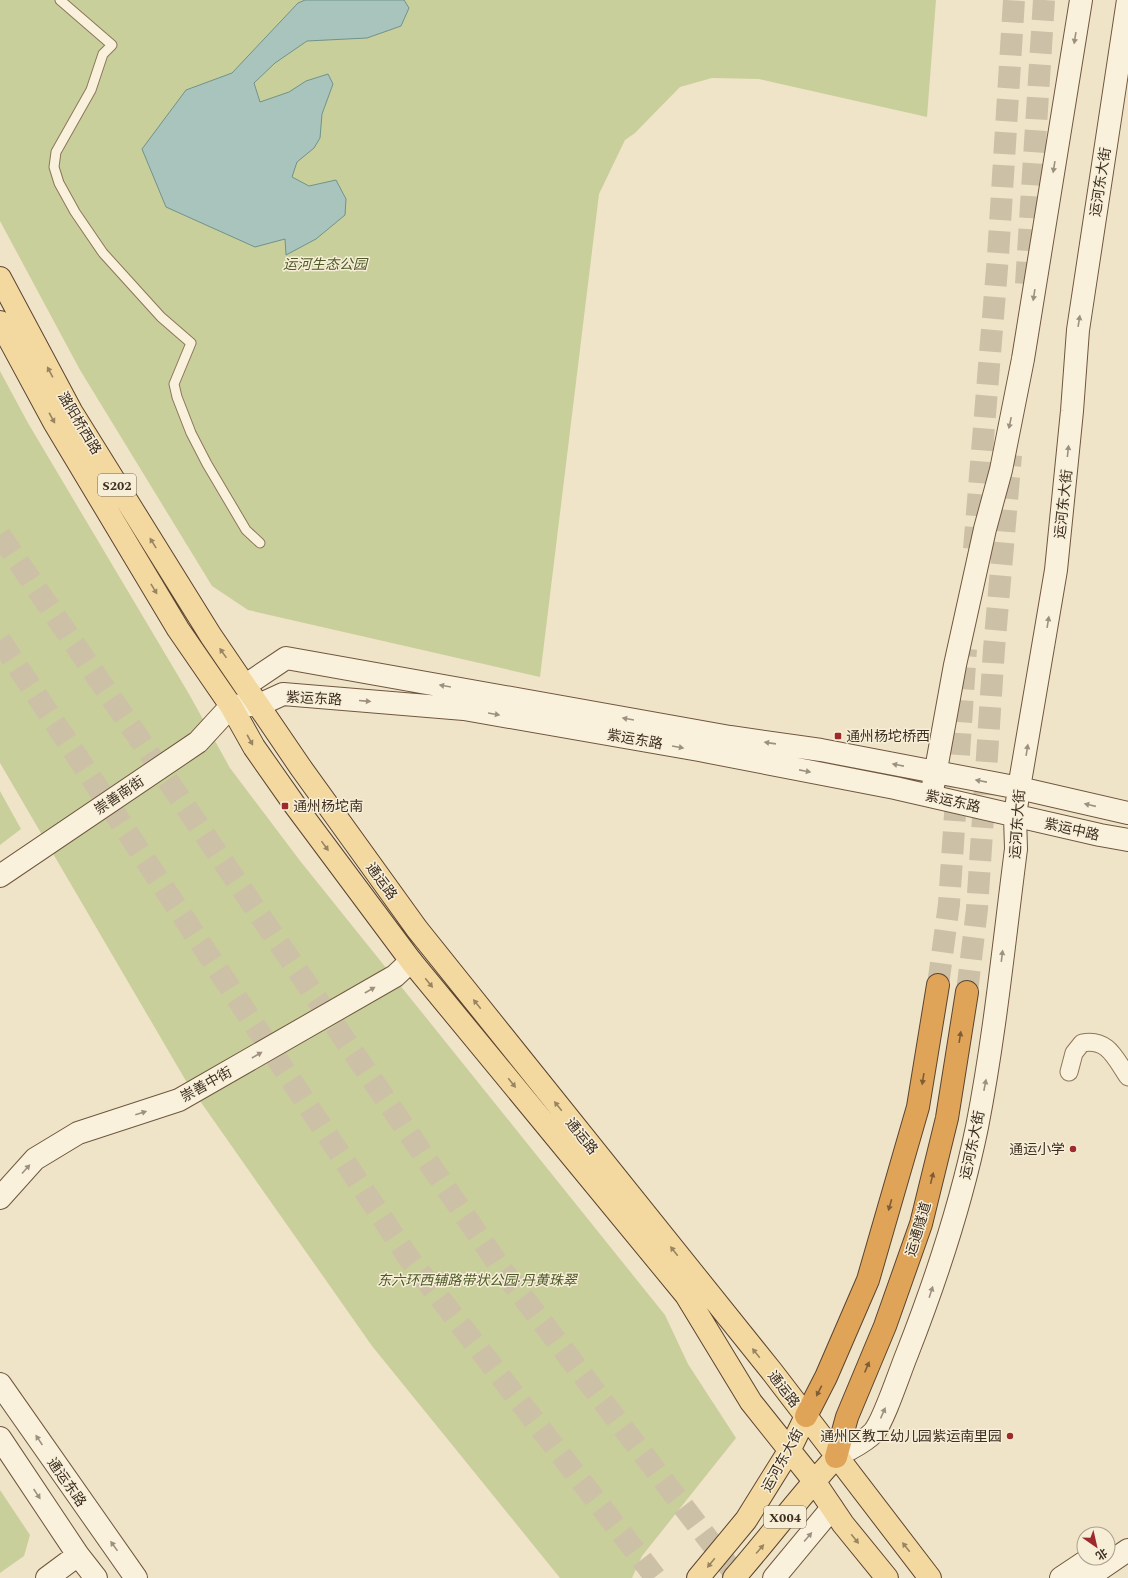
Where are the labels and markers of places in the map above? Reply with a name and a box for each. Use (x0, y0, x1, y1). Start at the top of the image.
place label: 通州杨坨桥西 (846, 726, 930, 747)
marker: 通州杨坨桥西 (833, 731, 843, 741)
place label: 通州杨坨南 (293, 796, 363, 817)
marker: 通州杨坨南 (280, 801, 290, 811)
place label: 通运小学 (1009, 1139, 1065, 1160)
marker: 通运小学 (1068, 1144, 1078, 1154)
place label: 通州区教工幼儿园紫运南里园 (820, 1426, 1002, 1447)
marker: 通州区教工幼儿园紫运南里园 (1005, 1431, 1015, 1441)

